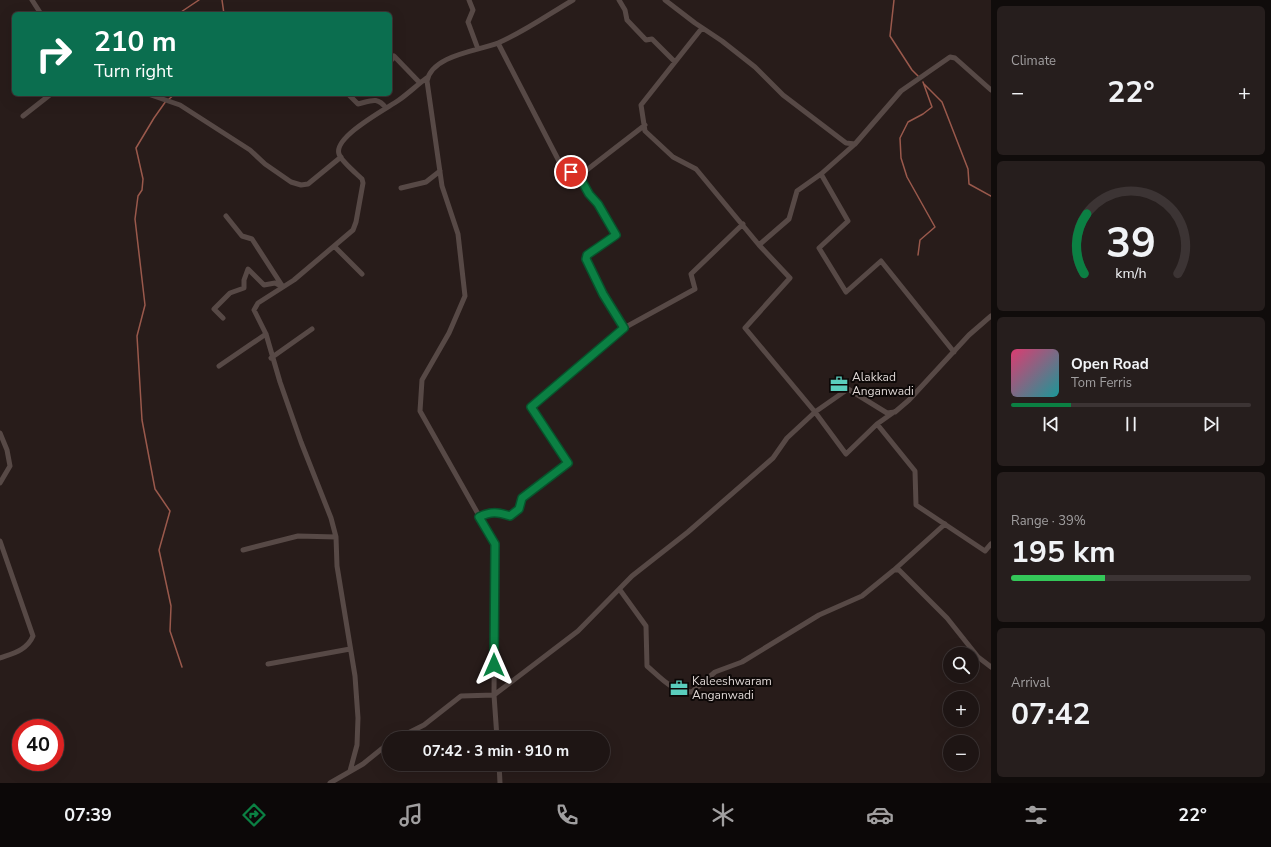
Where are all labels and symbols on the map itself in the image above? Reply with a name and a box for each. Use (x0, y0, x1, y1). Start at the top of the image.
pin (554, 155, 588, 189)
place label: Alakkad Anganwadi (852, 369, 914, 399)
office icon: Alakkad Anganwadi (829, 374, 849, 394)
position arrow (473, 644, 515, 686)
place label: Kaleeshwaram Anganwadi (692, 673, 772, 703)
office icon: Kaleeshwaram Anganwadi (669, 678, 689, 698)
speed limit sign: 40 (12, 719, 64, 771)

